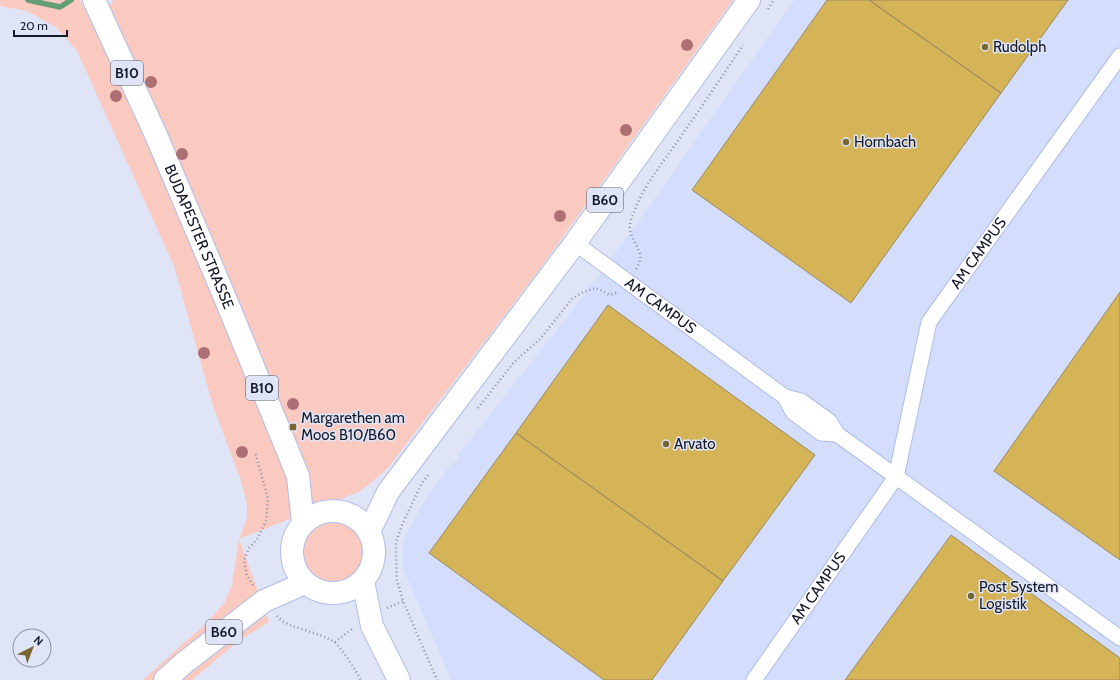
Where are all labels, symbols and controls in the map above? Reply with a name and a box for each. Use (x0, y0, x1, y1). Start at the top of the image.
scale bar (14, 12, 67, 38)
text: 20 m (20, 18, 48, 33)
place label: Rudolph (993, 38, 1046, 56)
marker: Rudolph (980, 42, 990, 52)
road number: B10 (111, 61, 143, 85)
place label: Hornbach (854, 133, 916, 151)
marker: Hornbach (841, 137, 851, 147)
street label: BUDAPESTER STRASSE (161, 162, 238, 312)
road number: B60 (587, 188, 623, 212)
street label: AM CAMPUS (947, 214, 1010, 292)
street label: AM CAMPUS (621, 274, 700, 338)
road number: B10 (246, 376, 278, 400)
place label: Margarethen am Moos B10/B60 (301, 409, 405, 444)
marker: Margarethen am Moos B10/B60 (288, 422, 298, 432)
place label: Arvato (674, 435, 716, 453)
marker: Arvato (661, 439, 671, 449)
street label: AM CAMPUS (787, 549, 850, 628)
place label: Post System Logistik (979, 578, 1058, 613)
marker: Post System Logistik (966, 591, 976, 601)
road number: B60 (206, 620, 242, 644)
north arrow (12, 628, 52, 668)
text: N (31, 633, 46, 648)

